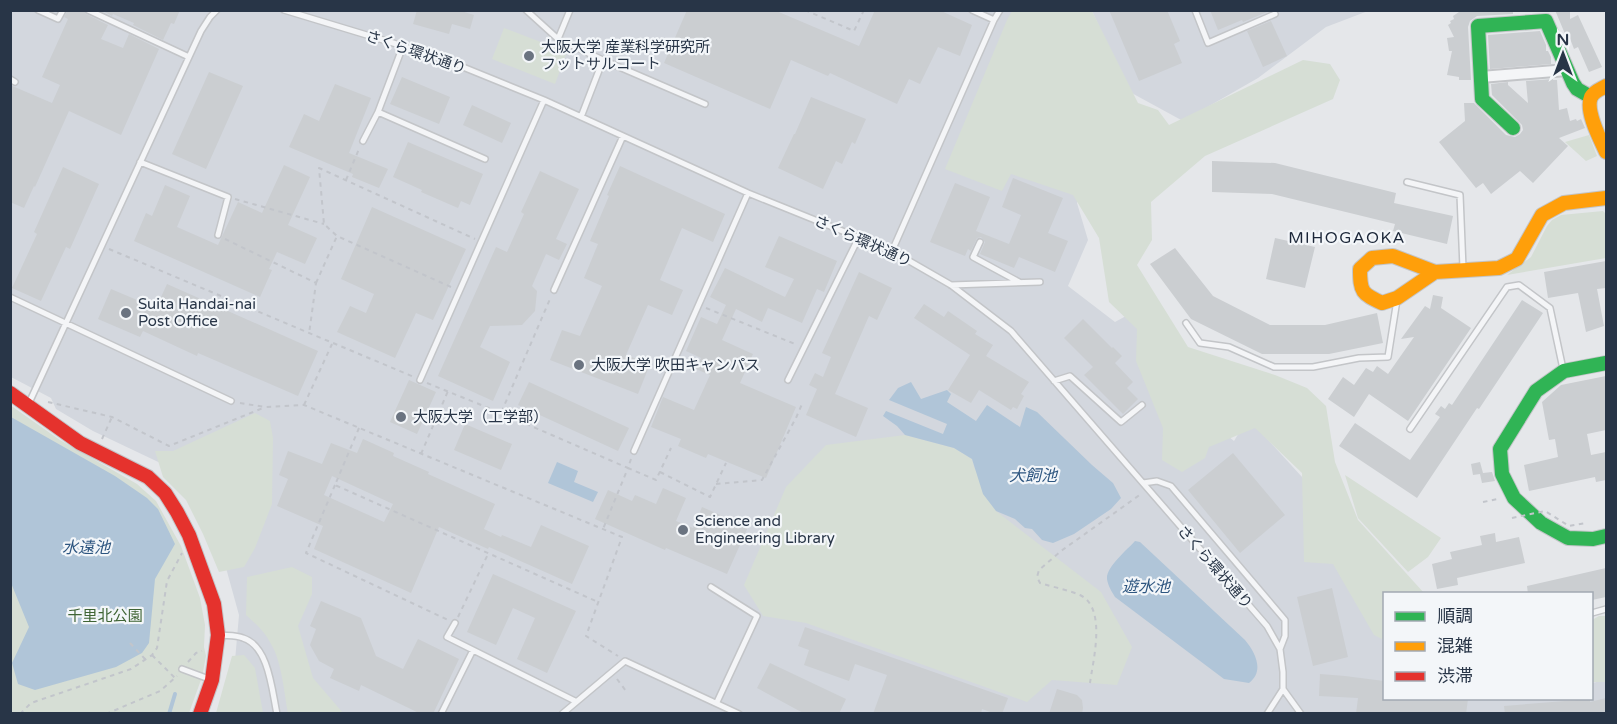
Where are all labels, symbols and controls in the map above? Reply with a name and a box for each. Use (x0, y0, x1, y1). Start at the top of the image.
north arrow (1533, 24, 1593, 84)
street label: さくら環状通り (363, 26, 469, 78)
text: N (1557, 30, 1569, 50)
place label: 大阪大学 産業科学研究所 フットサルコート (541, 38, 710, 73)
marker: 大阪大学 産業科学研究所 フットサルコート (522, 49, 536, 63)
street label: さくら環状通り (811, 211, 915, 271)
district label: MIHOGAOKA (1288, 228, 1406, 248)
place label: Suita Handai-nai Post Office (138, 295, 256, 330)
marker: Suita Handai-nai Post Office (119, 306, 133, 320)
place label: 大阪大学 吹田キャンパス (591, 356, 760, 374)
marker: 大阪大学 吹田キャンパス (572, 358, 586, 372)
place label: 大阪大学（工学部） (413, 408, 548, 426)
marker: 大阪大学（工学部） (394, 410, 408, 424)
water label: 犬飼池 (1009, 466, 1059, 486)
place label: Science and Engineering Library (695, 512, 835, 547)
street label: さくら環状通り (1174, 521, 1256, 613)
marker: Science and Engineering Library (676, 523, 690, 537)
water label: 水遠池 (62, 538, 112, 558)
water label: 遊水池 (1122, 577, 1172, 597)
legend (1383, 592, 1593, 700)
text: 順調 (1437, 605, 1473, 627)
park label: 千里北公園 (67, 607, 143, 625)
text: 混雑 (1437, 635, 1473, 657)
text: 渋滞 (1437, 665, 1473, 687)

